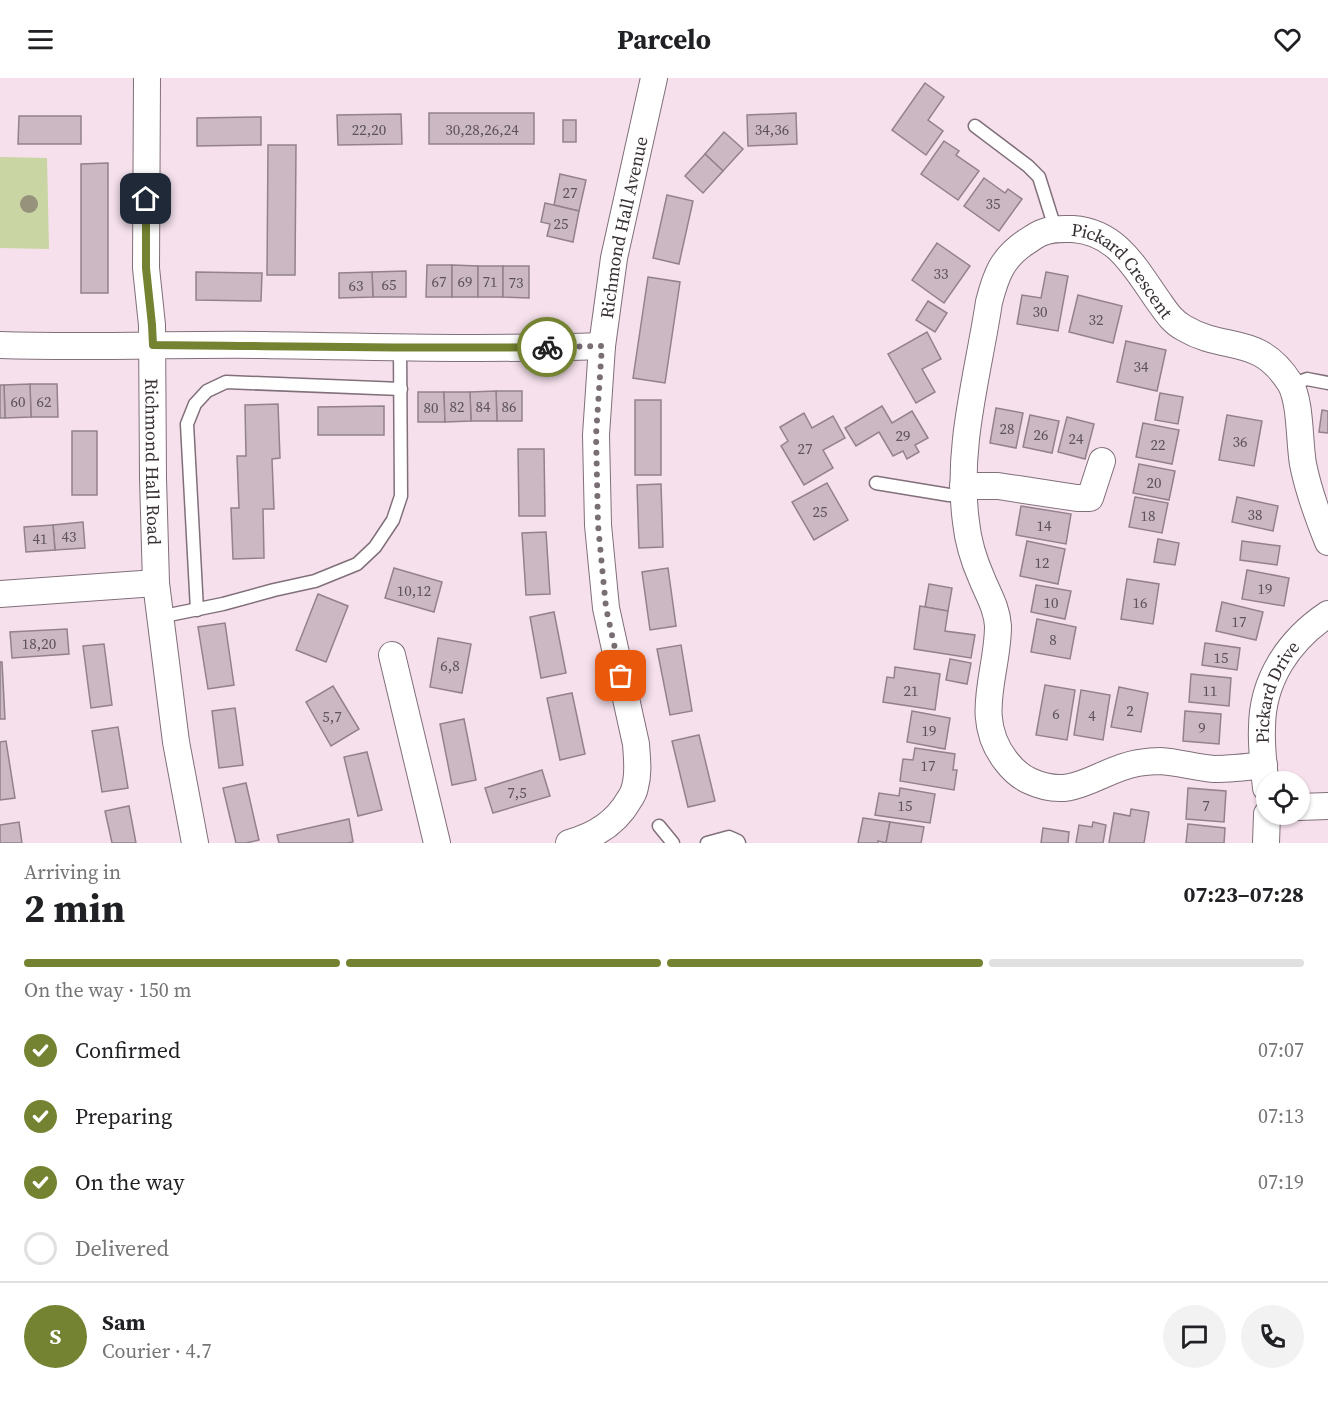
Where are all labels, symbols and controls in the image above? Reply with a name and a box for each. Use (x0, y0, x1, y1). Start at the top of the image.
text: Parcelo (617, 21, 711, 58)
icon: menu (24, 23, 57, 56)
icon: heart (1271, 23, 1304, 56)
house number: 22,20 (352, 119, 386, 140)
house number: 30,28,26,24 (445, 119, 519, 140)
house number: 34,36 (755, 119, 789, 140)
street label: Richmond Hall Avenue (593, 134, 653, 320)
pin (120, 173, 171, 224)
icon: home (129, 182, 162, 215)
house number: 27 (562, 182, 578, 203)
house number: 35 (985, 193, 1001, 214)
house number: 25 (553, 213, 569, 234)
street label: Pickard Crescent (1070, 216, 1179, 324)
house number: 33 (933, 263, 949, 284)
house number: 67 (431, 271, 447, 292)
house number: 69 (457, 271, 473, 292)
house number: 71 (482, 271, 498, 292)
house number: 73 (508, 272, 524, 293)
house number: 65 (381, 274, 397, 295)
house number: 63 (348, 275, 364, 296)
house number: 30 (1032, 301, 1048, 322)
house number: 32 (1088, 309, 1104, 330)
courier (517, 317, 577, 377)
icon: bike (531, 331, 564, 364)
house number: 34 (1133, 356, 1149, 377)
street label: Richmond Hall Road (140, 378, 167, 545)
house number: 60 (10, 391, 26, 412)
house number: 62 (36, 391, 52, 412)
house number: 82 (449, 396, 465, 417)
house number: 84 (475, 396, 491, 417)
house number: 86 (501, 396, 517, 417)
house number: 80 (423, 397, 439, 418)
house number: 28 (999, 418, 1015, 439)
house number: 26 (1033, 424, 1049, 445)
house number: 29 (895, 425, 911, 446)
house number: 24 (1068, 428, 1084, 449)
house number: 36 (1232, 431, 1248, 452)
house number: 22 (1150, 434, 1166, 455)
house number: 27 (797, 438, 813, 459)
house number: 20 (1146, 472, 1162, 493)
house number: 25 (812, 501, 828, 522)
house number: 38 (1247, 504, 1263, 525)
house number: 18 (1140, 505, 1156, 526)
house number: 14 (1036, 515, 1052, 536)
house number: 43 (61, 526, 77, 547)
house number: 41 (32, 528, 48, 549)
house number: 12 (1034, 552, 1050, 573)
house number: 19 (1257, 578, 1273, 599)
house number: 10,12 (397, 580, 431, 601)
house number: 10 (1043, 592, 1059, 613)
house number: 16 (1132, 592, 1148, 613)
house number: 17 (1231, 611, 1247, 632)
house number: 8 (1049, 629, 1057, 650)
house number: 18,20 (22, 633, 56, 654)
street label: Pickard Drive (1249, 635, 1305, 744)
house number: 15 (1213, 647, 1229, 668)
pin (595, 650, 646, 701)
house number: 6,8 (440, 655, 460, 676)
icon: bag (604, 659, 637, 692)
house number: 21 (903, 680, 919, 701)
house number: 11 (1202, 680, 1218, 701)
house number: 2 (1126, 700, 1134, 721)
house number: 6 (1052, 703, 1060, 724)
house number: 4 (1088, 705, 1096, 726)
house number: 5,7 (322, 706, 342, 727)
house number: 9 (1198, 717, 1206, 738)
house number: 19 (921, 720, 937, 741)
house number: 17 (920, 755, 936, 776)
map controls (1256, 771, 1310, 825)
button: locate (1256, 771, 1310, 825)
house number: 7,5 (507, 782, 527, 803)
house number: 15 (897, 795, 913, 816)
house number: 7 (1202, 795, 1210, 816)
text: Arriving in (24, 858, 121, 886)
text: 07:23–07:28 (1184, 879, 1304, 909)
text: 2 min (24, 882, 125, 935)
text: On the way · 150 m (24, 976, 191, 1004)
icon: check (24, 1034, 57, 1067)
text: Confirmed (75, 1035, 180, 1065)
text: 07:07 (1258, 1036, 1304, 1064)
icon: check (24, 1100, 57, 1133)
text: Preparing (75, 1101, 172, 1131)
text: 07:13 (1258, 1102, 1304, 1130)
icon: check (24, 1166, 57, 1199)
text: On the way (75, 1167, 184, 1197)
text: 07:19 (1258, 1168, 1304, 1196)
text: Delivered (75, 1233, 169, 1263)
button: chat (1163, 1305, 1226, 1368)
button: phone (1241, 1305, 1304, 1368)
text: Sam (102, 1307, 146, 1337)
text: S (50, 1321, 61, 1351)
text: Courier · 4.7 (102, 1337, 211, 1365)

